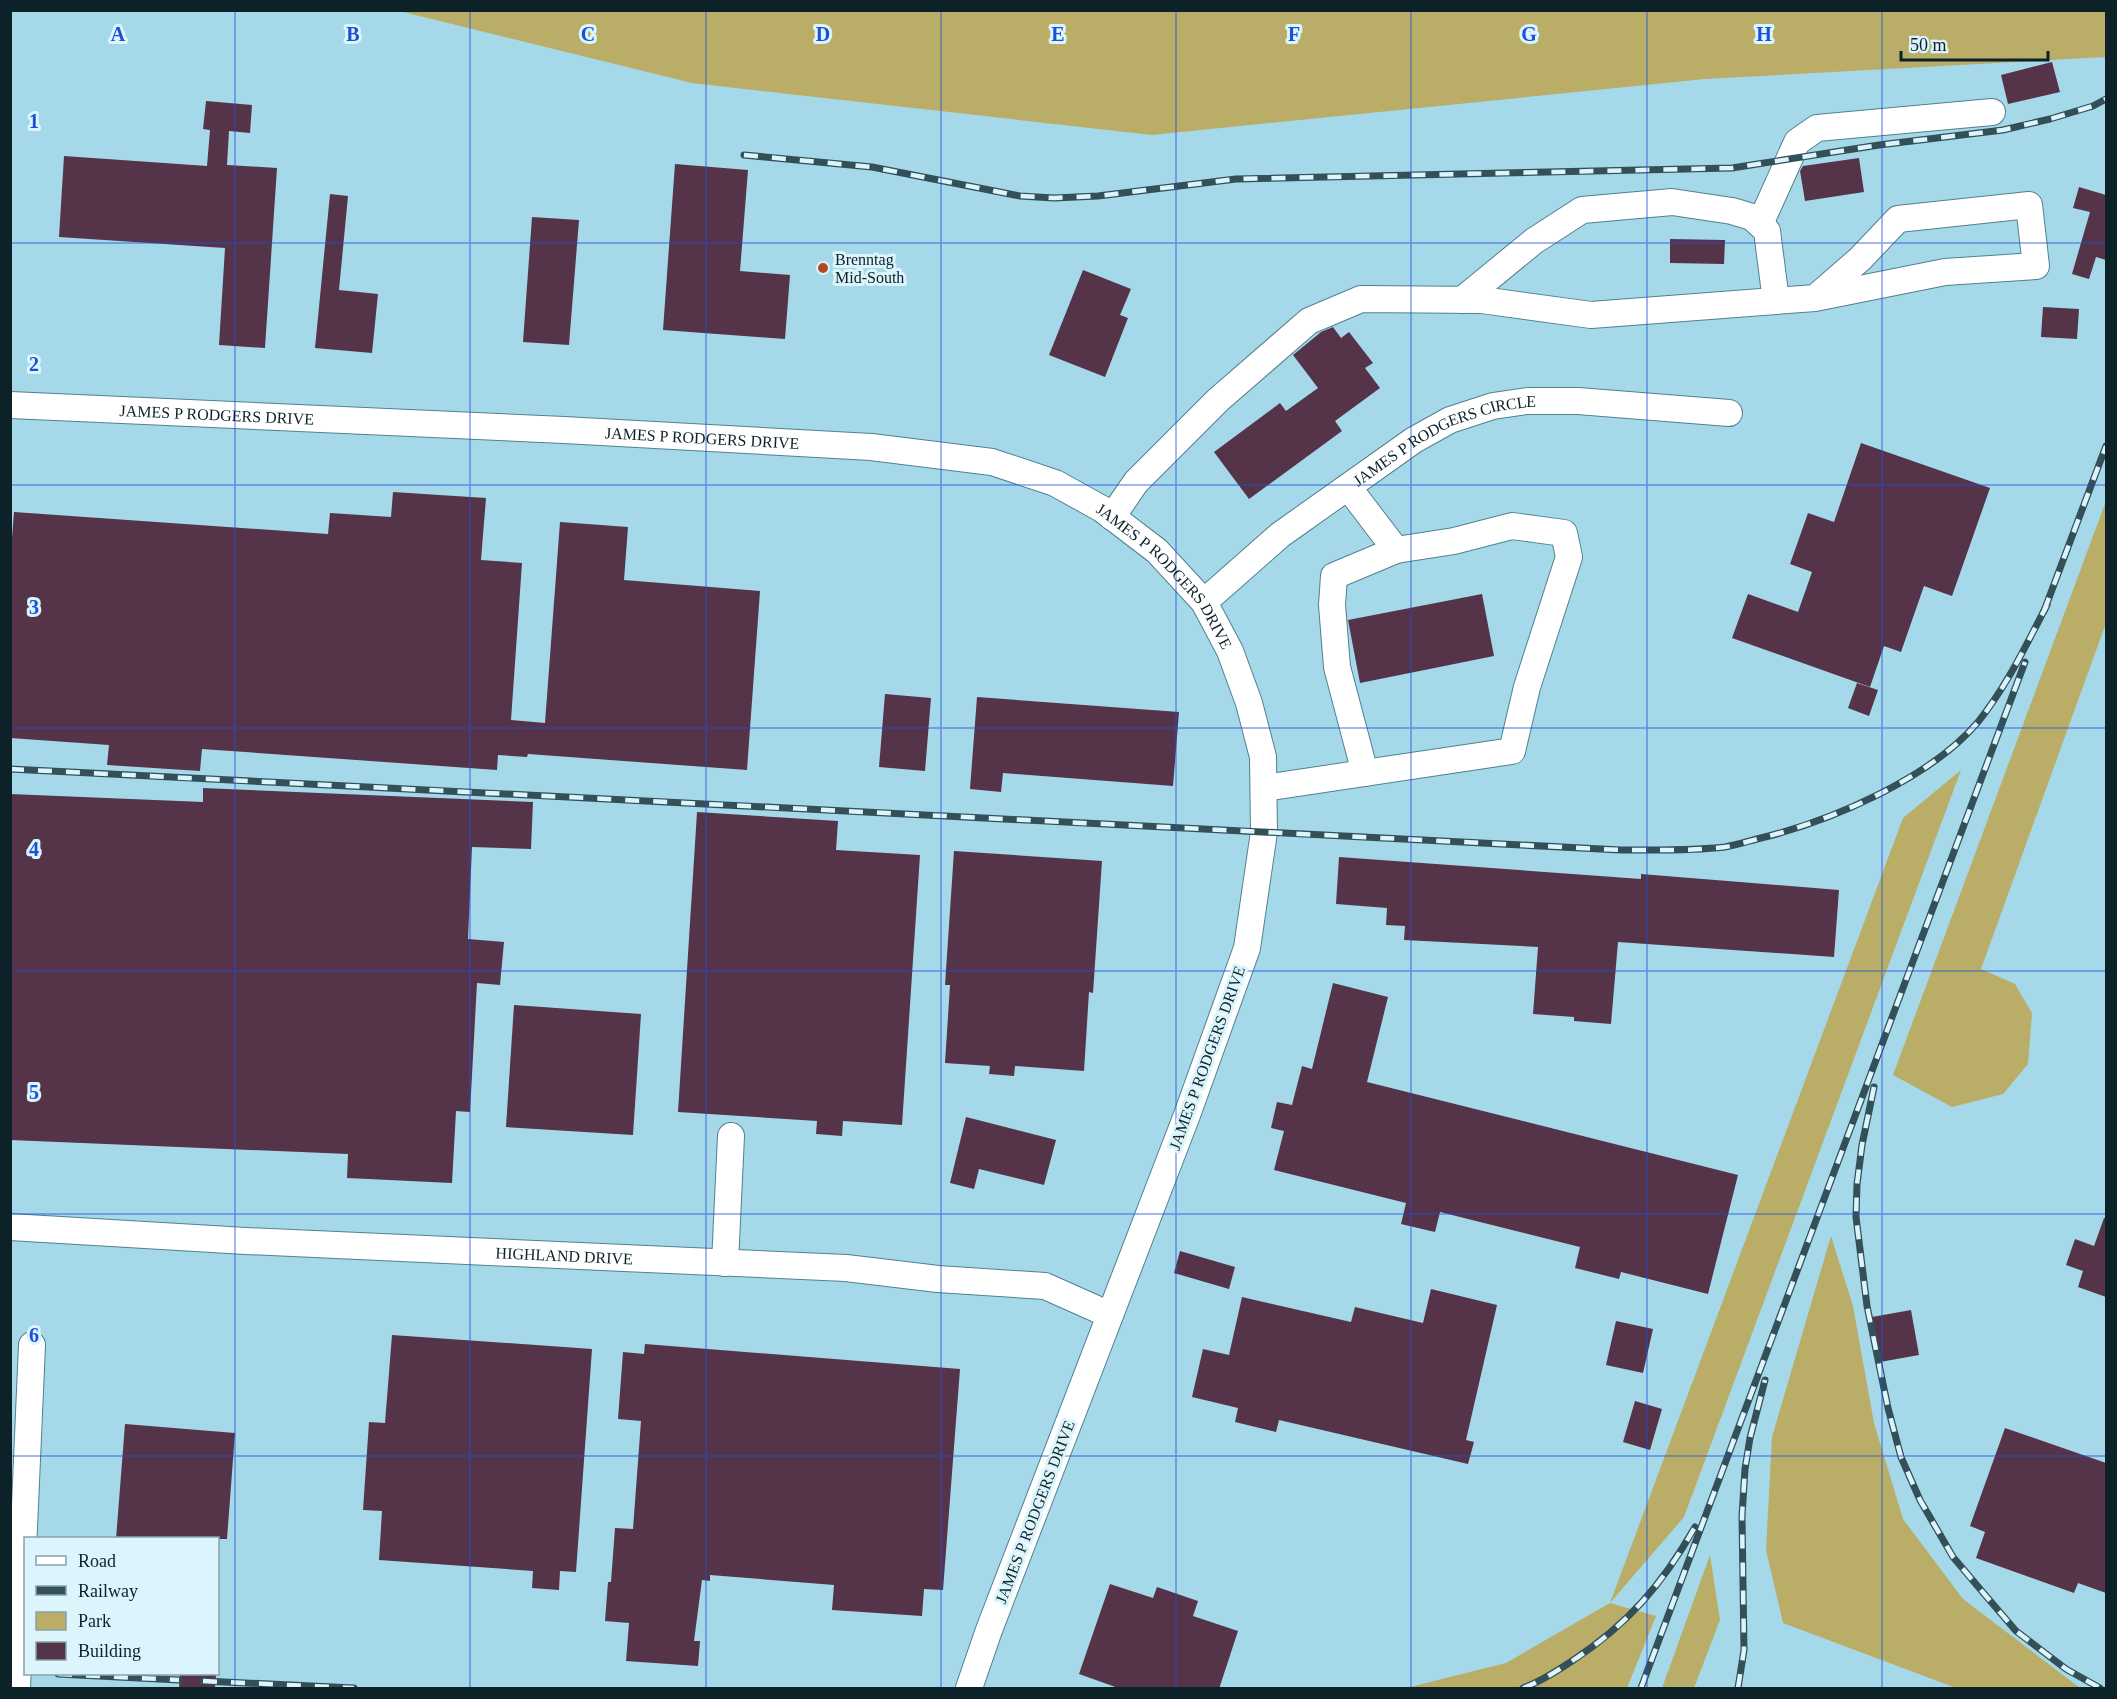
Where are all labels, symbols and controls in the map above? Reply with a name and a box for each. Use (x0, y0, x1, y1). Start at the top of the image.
text: A (111, 23, 126, 45)
text: B (346, 23, 360, 45)
text: C (581, 23, 595, 45)
text: D (816, 23, 830, 45)
text: E (1051, 23, 1065, 45)
text: F (1288, 23, 1300, 45)
text: G (1521, 23, 1537, 45)
text: H (1756, 23, 1772, 45)
scale bar (1901, 24, 2048, 62)
text: 50 m (1910, 35, 1947, 55)
text: 1 (29, 110, 39, 132)
place label: Brenntag Mid-South (835, 251, 904, 286)
marker: Brenntag Mid-South (816, 261, 830, 275)
text: 2 (29, 353, 39, 375)
street label: JAMES P RODGERS CIRCLE (1350, 393, 1536, 489)
street label: JAMES P RODGERS DRIVE (119, 401, 314, 427)
street label: JAMES P RODGERS DRIVE (605, 424, 800, 452)
street label: JAMES P RODGERS DRIVE (1094, 499, 1236, 652)
text: 3 (29, 596, 39, 618)
text: 4 (29, 838, 39, 860)
street label: JAMES P RODGERS DRIVE (1166, 964, 1248, 1152)
text: 5 (29, 1081, 39, 1103)
street label: HIGHLAND DRIVE (495, 1244, 633, 1267)
text: 6 (29, 1324, 39, 1346)
street label: JAMES P RODGERS DRIVE (992, 1418, 1078, 1606)
legend (24, 1537, 219, 1675)
text: Road (78, 1551, 116, 1571)
text: Railway (78, 1581, 138, 1601)
text: Park (78, 1611, 111, 1631)
text: Building (78, 1641, 141, 1661)

